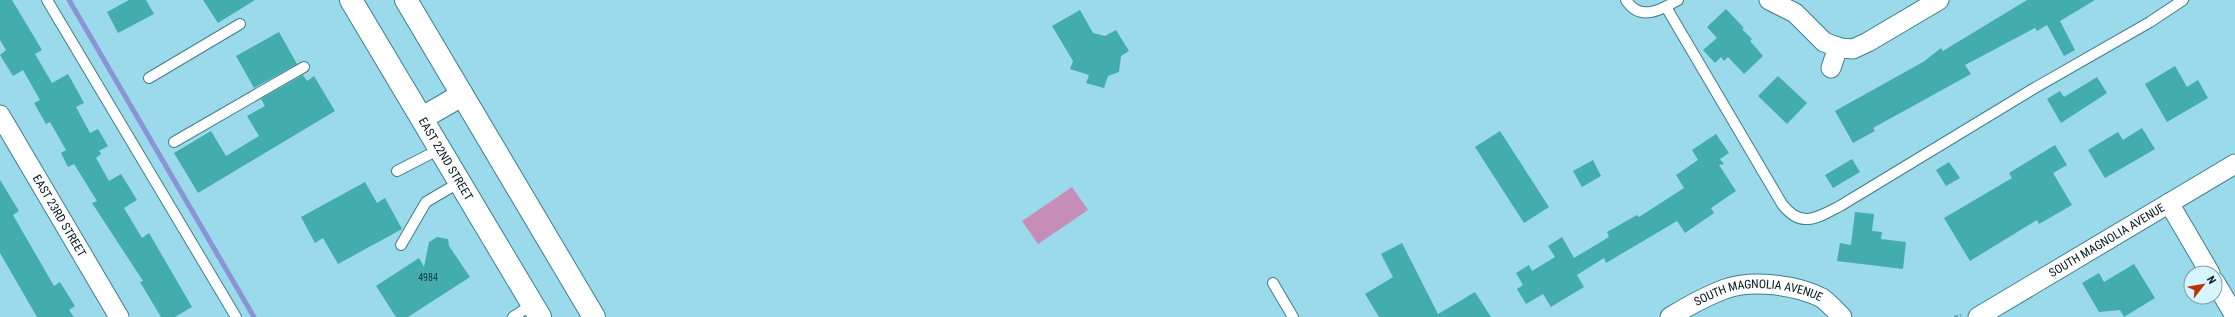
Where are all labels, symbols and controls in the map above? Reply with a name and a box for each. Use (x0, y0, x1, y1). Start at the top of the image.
street label: EAST 22ND STREET (416, 115, 476, 203)
street label: EAST 23RD STREET (30, 172, 89, 259)
street label: SOUTH MAGNOLIA AVENUE (2046, 200, 2167, 280)
north arrow (2183, 265, 2223, 305)
house number: 4984 (418, 272, 438, 283)
text: N (2204, 274, 2219, 287)
street label: SOUTH MAGNOLIA AVENUE (1692, 277, 1825, 309)

